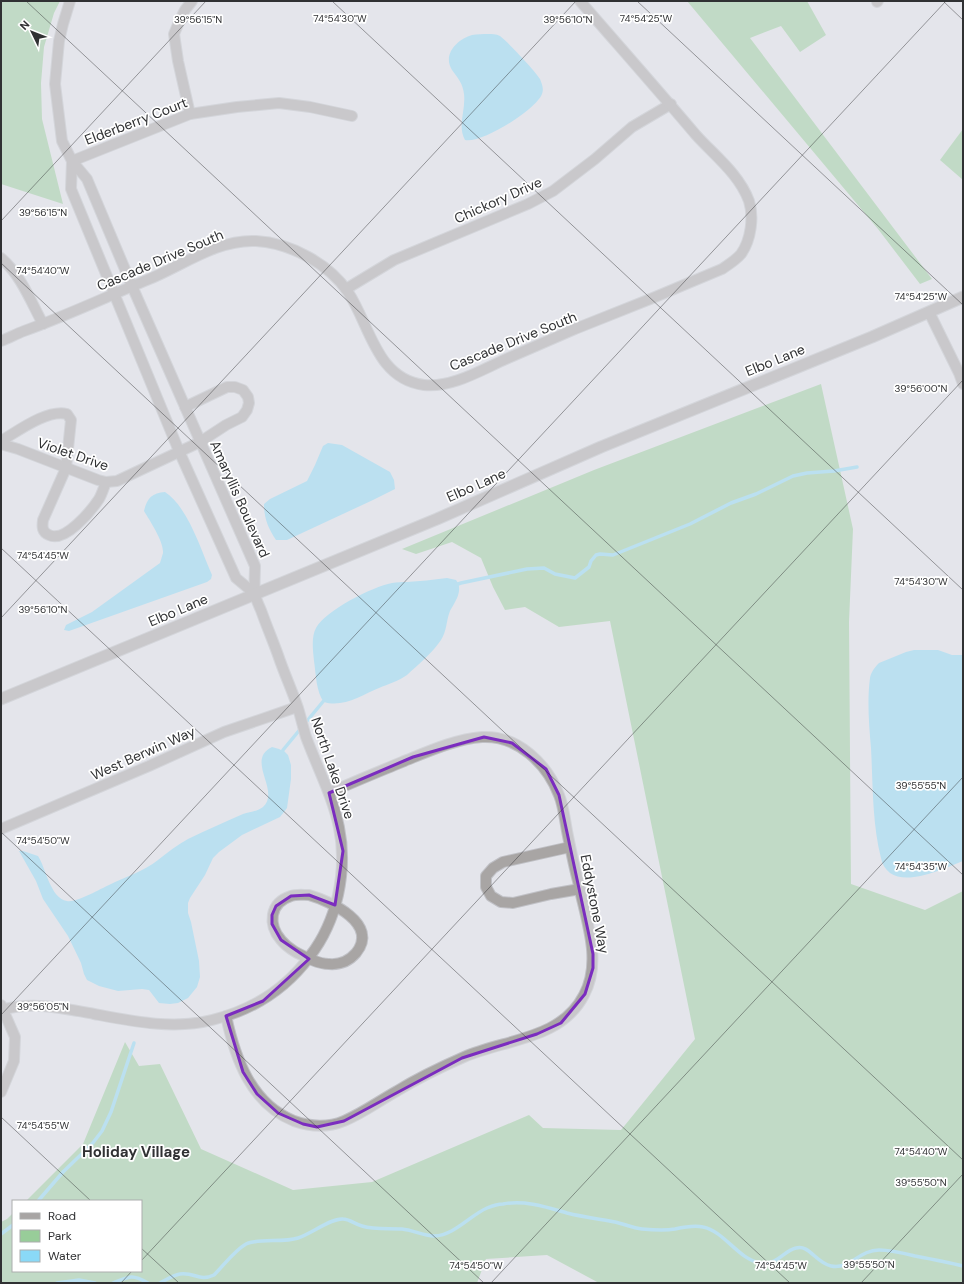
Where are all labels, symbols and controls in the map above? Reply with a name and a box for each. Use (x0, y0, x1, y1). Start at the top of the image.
north arrow (12, 12, 52, 52)
text: 74°54'30"W (313, 12, 367, 25)
text: 74°54'25"W (620, 12, 672, 25)
text: 39°56'15"N (174, 13, 222, 26)
text: 39°56'10"N (543, 13, 593, 26)
text: N (17, 17, 33, 33)
street label: Elderberry Court (82, 93, 190, 149)
street label: Chickory Drive (451, 173, 545, 227)
text: 39°56'15"N (19, 206, 67, 219)
street label: Cascade Drive South (94, 225, 226, 295)
text: 74°54'40"W (17, 264, 70, 277)
text: 74°54'25"W (895, 290, 947, 303)
street label: Cascade Drive South (447, 307, 579, 375)
street label: Elbo Lane (743, 340, 808, 380)
text: 39°56'00"N (895, 382, 947, 395)
street label: Violet Drive (35, 433, 111, 475)
street label: Amaryllis Boulevard (206, 438, 274, 560)
street label: Elbo Lane (444, 464, 508, 506)
text: 74°54'45"W (17, 549, 69, 562)
text: 74°54'30"W (894, 575, 948, 588)
street label: Elbo Lane (146, 589, 210, 631)
text: 39°56'10"N (18, 603, 68, 616)
street label: North Lake Drive (307, 715, 359, 821)
street label: West Berwin Way (88, 722, 198, 784)
text: 39°55'55"N (896, 779, 946, 792)
text: 74°54'50"W (16, 834, 70, 847)
street label: Eddystone Way (577, 853, 614, 955)
text: 74°54'35"W (895, 860, 948, 873)
text: 39°56'05"N (17, 1000, 69, 1013)
text: 74°54'55"W (17, 1119, 69, 1132)
district label: Holiday Village (82, 1142, 190, 1162)
text: 74°54'40"W (895, 1145, 948, 1158)
text: 39°55'50"N (895, 1176, 947, 1189)
legend (12, 1200, 142, 1272)
text: Road (48, 1208, 76, 1224)
text: Park (48, 1228, 72, 1244)
text: Water (48, 1248, 82, 1264)
text: 39°55'50"N (843, 1258, 895, 1271)
text: 74°54'50"W (449, 1259, 503, 1272)
text: 74°54'45"W (755, 1259, 807, 1272)

